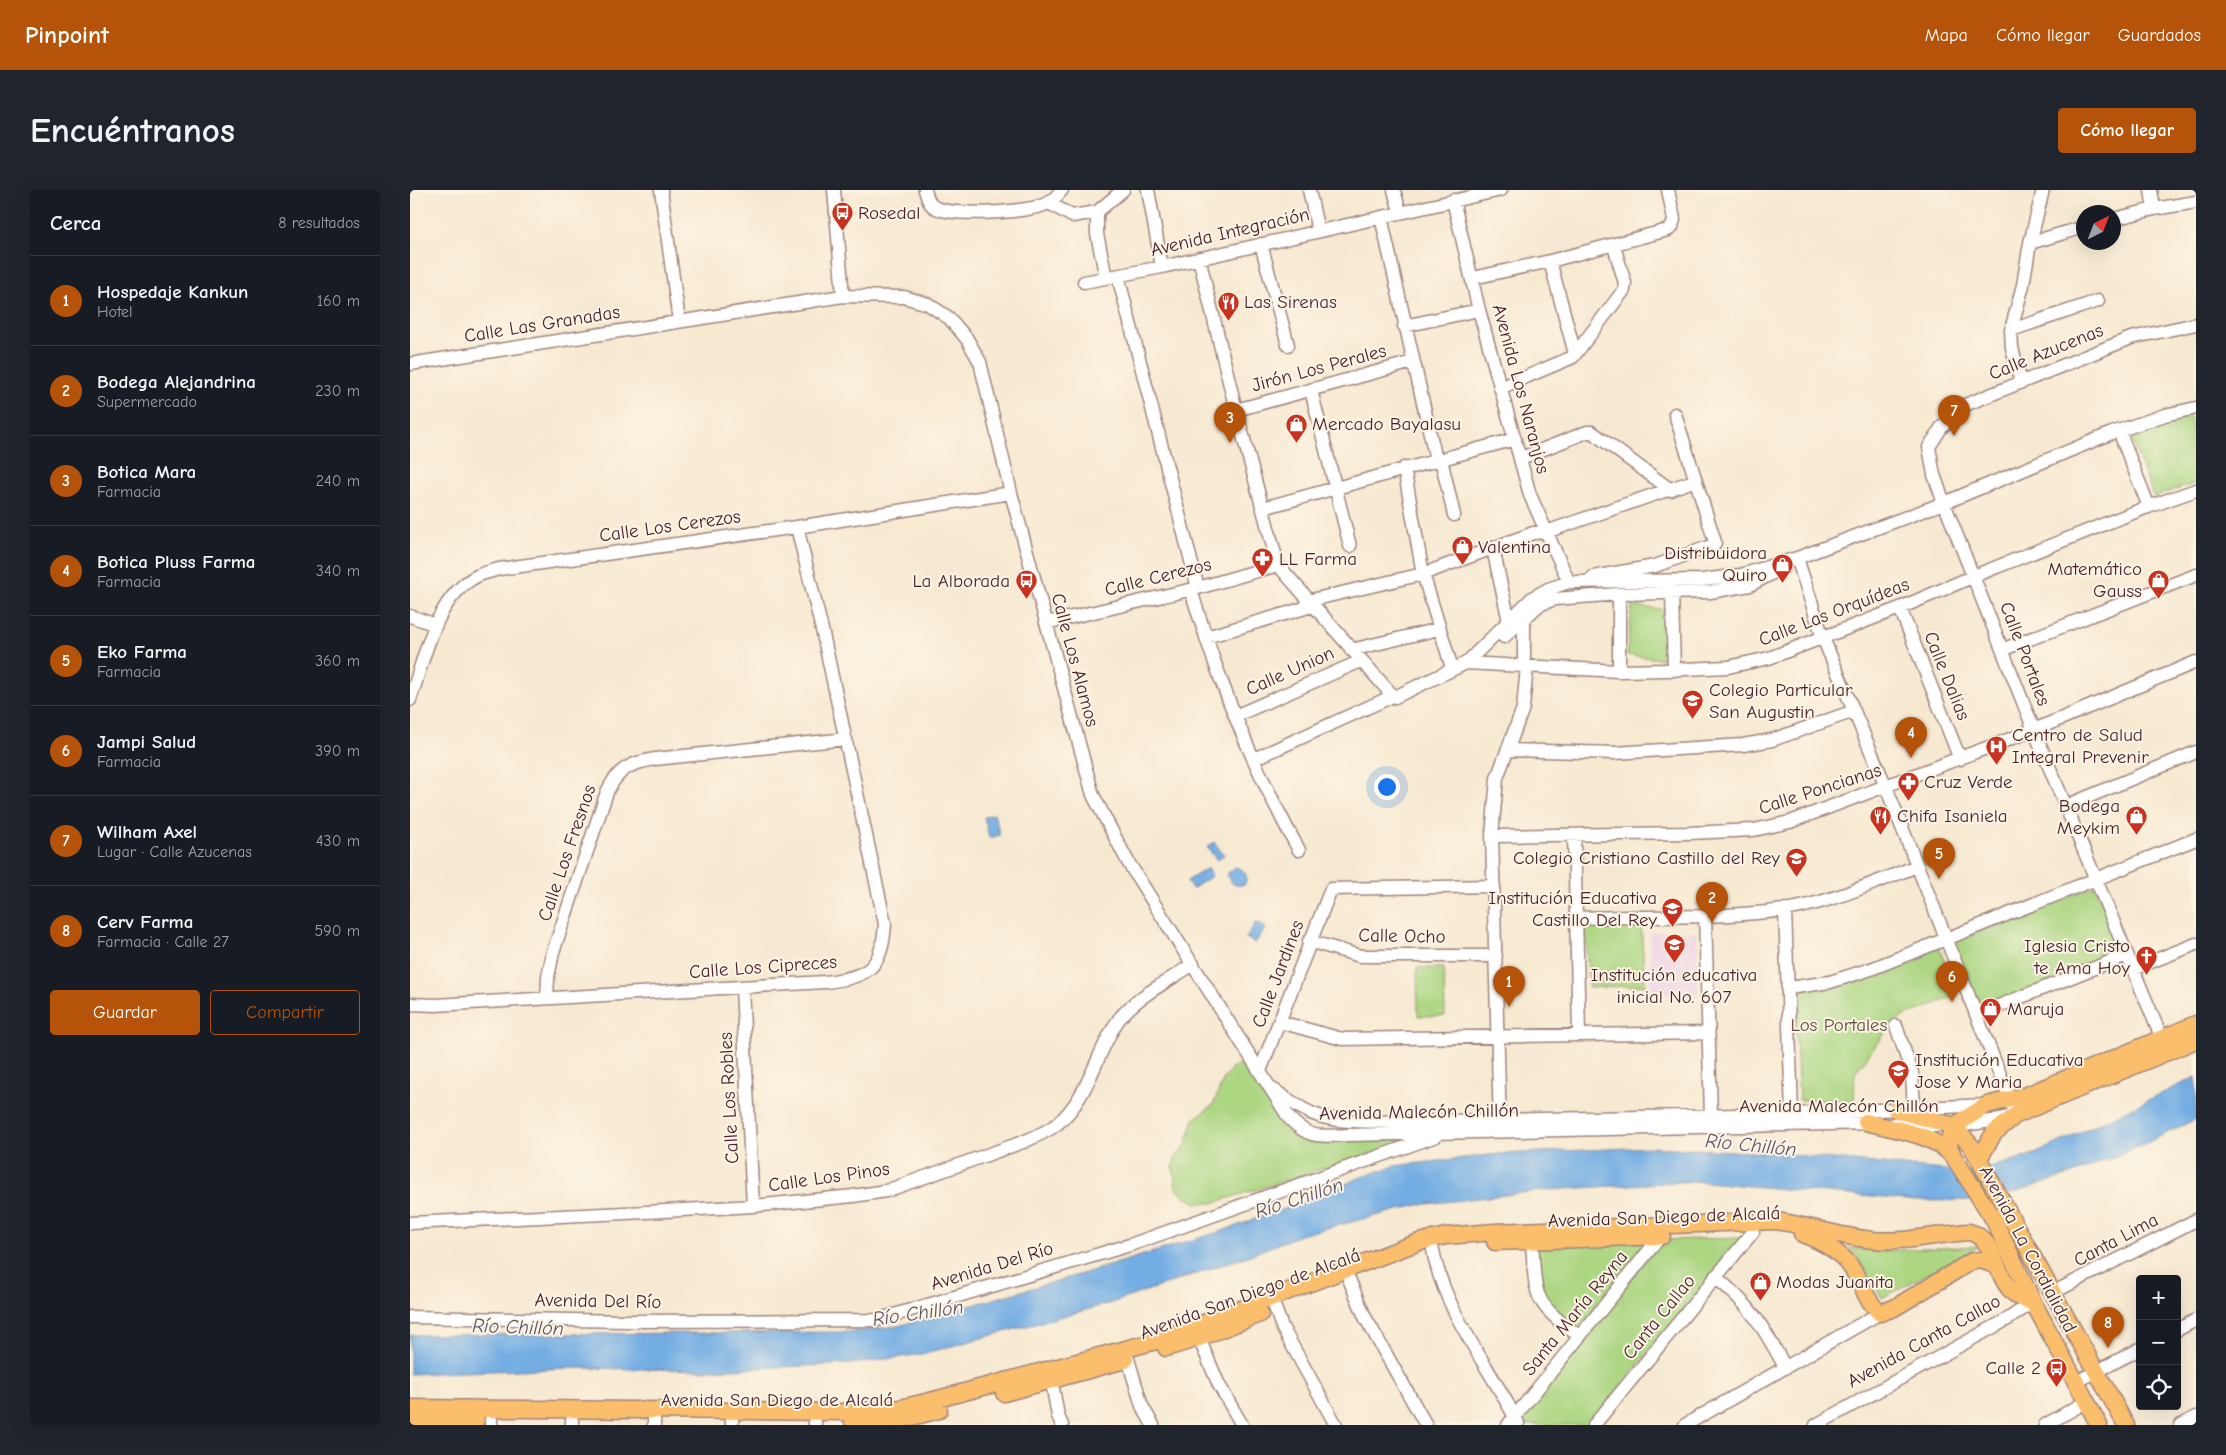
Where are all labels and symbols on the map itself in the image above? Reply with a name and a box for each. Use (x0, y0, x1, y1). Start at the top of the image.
bus stop icon: Rosedal (830, 201, 854, 232)
place label: Rosedal (858, 202, 920, 224)
street label: Avenida Integración (1148, 203, 1312, 261)
north arrow (2076, 205, 2121, 250)
restaurant icon: Las Sirenas (1216, 290, 1240, 321)
place label: Las Sirenas (1244, 291, 1337, 313)
street label: Calle Las Granadas (462, 301, 622, 347)
street label: Avenida Los Naranjos (1488, 302, 1554, 476)
street label: Calle Azucenas (1986, 319, 2107, 385)
street label: Jirón Los Perales (1249, 339, 1389, 397)
pin: 7 (1938, 395, 1970, 436)
pin: 3 (1214, 402, 1246, 443)
shop icon: Mercado Bayalasu (1284, 412, 1308, 443)
place label: Mercado Bayalasu (1312, 413, 1461, 435)
street label: Calle Los Cerezos (598, 505, 742, 547)
shop icon: Valentina (1450, 535, 1474, 566)
place label: Valentina (1478, 536, 1551, 558)
place label: Distribuidora Quiro (1664, 542, 1767, 586)
pharmacy icon: LL Farma (1251, 547, 1275, 578)
place label: LL Farma (1279, 548, 1357, 570)
shop icon: Distribuidora Quiro (1771, 552, 1795, 583)
street label: Calle Cerezos (1102, 553, 1214, 601)
place label: Matemático Gauss (2047, 558, 2142, 602)
shop icon: Matemático Gauss (2146, 568, 2170, 599)
bus stop icon: La Alborada (1014, 569, 1038, 600)
place label: La Alborada (912, 570, 1010, 592)
street label: Calle Las Orquídeas (1756, 573, 1912, 651)
street label: Calle Los Alamos (1047, 591, 1103, 729)
street label: Calle Portales (1995, 599, 2055, 709)
street label: Calle Dalias (1919, 628, 1975, 724)
street label: Calle Union (1243, 642, 1337, 700)
place label: Colegio Particular San Augustin (1709, 679, 1853, 723)
school or university icon: Colegio Particular San Augustin (1681, 689, 1705, 720)
pin: 4 (1895, 717, 1927, 758)
place label: Centro de Salud Integral Prevenir (2012, 724, 2149, 768)
hospital icon: Centro de Salud Integral Prevenir (1984, 734, 2008, 765)
street label: Calle Poncianas (1756, 759, 1884, 819)
pharmacy icon: Cruz Verde (1896, 770, 1920, 801)
place label: Cruz Verde (1924, 771, 2013, 793)
your location (1374, 774, 1400, 800)
street label: Calle Los Fresnos (533, 782, 601, 924)
place label: Bodega Meykim (2057, 795, 2120, 839)
restaurant icon: Chifa Isaniela (1869, 804, 1893, 835)
place label: Chifa Isaniela (1897, 805, 2008, 827)
shop icon: Bodega Meykim (2124, 805, 2148, 836)
pin: 5 (1923, 838, 1955, 879)
school or university icon: Colegio Cristiano Castillo del Rey (1784, 846, 1808, 877)
place label: Colegio Cristiano Castillo del Rey (1513, 847, 1781, 869)
pin: 2 (1696, 882, 1728, 923)
place label: Institución Educativa Castillo Del Rey (1489, 887, 1657, 931)
school or university icon: Institución Educativa Castillo Del Rey (1661, 897, 1685, 928)
street label: Calle Jardines (1247, 917, 1309, 1031)
street label: Calle Ocho (1358, 924, 1446, 948)
school or university icon: Institución educativa inicial No. 607 (1662, 932, 1686, 963)
place label: Iglesia Cristo te Ama Hoy (2024, 935, 2130, 979)
church icon: Iglesia Cristo te Ama Hoy (2134, 945, 2158, 976)
street label: Calle Los Cipreces (688, 951, 838, 983)
pin: 6 (1936, 961, 1968, 1002)
place label: Institución educativa inicial No. 607 (1591, 964, 1757, 1008)
pin: 1 (1493, 966, 1525, 1007)
shop icon: Maruja (1979, 997, 2003, 1028)
place label: Maruja (2007, 998, 2064, 1020)
park label: Los Portales (1790, 1014, 1888, 1036)
street label: Calle Los Robles (715, 1031, 743, 1164)
place label: Institución Educativa Jose Y Maria (1915, 1049, 2083, 1093)
school or university icon: Institución Educativa Jose Y Maria (1887, 1059, 1911, 1090)
street label: Avenida Malecón Chillón (1739, 1095, 1939, 1117)
street label: Avenida Malecón Chillón (1319, 1099, 1519, 1125)
water label: Río Chillón (1704, 1129, 1798, 1161)
street label: Calle Los Pinos (767, 1158, 891, 1196)
street label: Avenida La Cordialidad (1975, 1162, 2081, 1336)
water label: Río Chillón (1252, 1173, 1346, 1223)
street label: Avenida San Diego de Alcalá (1547, 1202, 1781, 1232)
street label: Canta Lima (2070, 1209, 2162, 1271)
street label: Avenida Del Río (928, 1237, 1056, 1295)
street label: Avenida San Diego de Alcalá (1137, 1244, 1363, 1344)
street label: Santa María Reyna (1518, 1246, 1632, 1380)
street label: Canta Callao (1618, 1270, 1700, 1364)
shop icon: Modas Juanita (1748, 1270, 1772, 1301)
place label: Modas Juanita (1776, 1271, 1894, 1293)
street label: Avenida Del Río (534, 1289, 662, 1313)
street label: Avenida Canta Callao (1844, 1290, 2004, 1392)
water label: Río Chillón (871, 1295, 965, 1331)
pin: 8 (2092, 1307, 2124, 1348)
water label: Río Chillón (472, 1314, 564, 1340)
bus stop icon: Calle 2 (2045, 1356, 2069, 1387)
place label: Calle 2 (1985, 1357, 2041, 1379)
street label: Avenida San Diego de Alcalá (661, 1389, 893, 1411)

